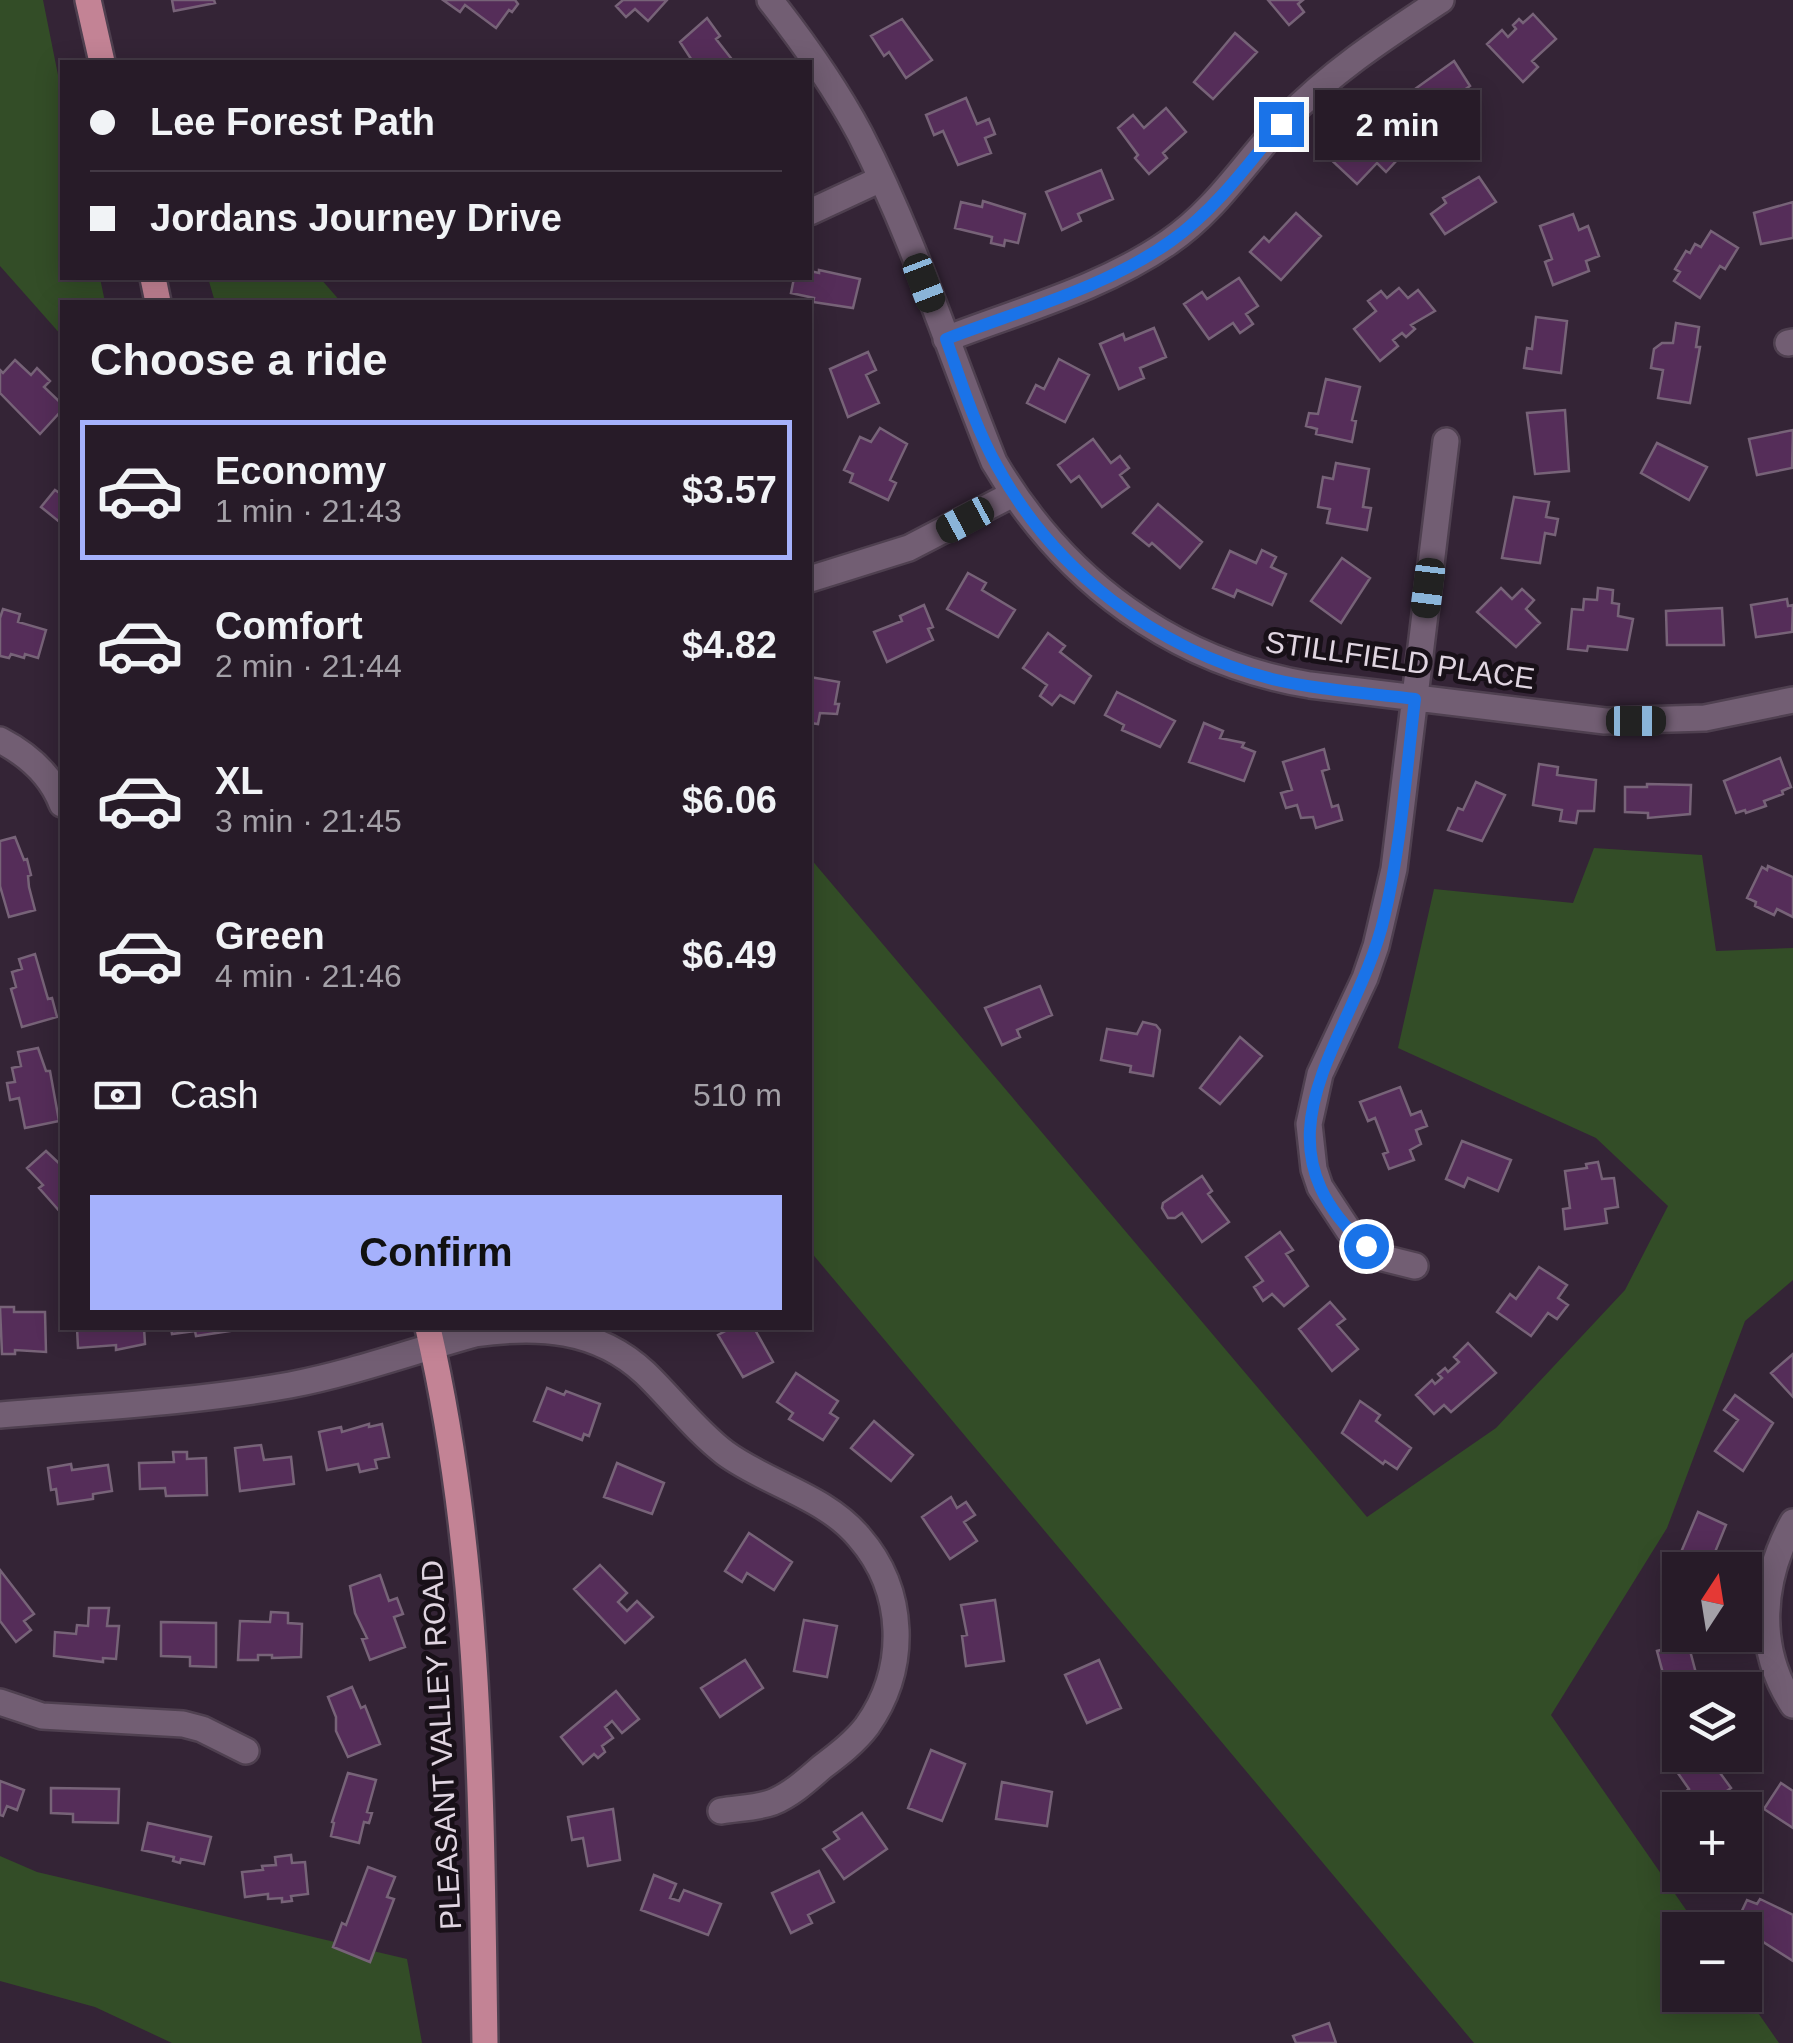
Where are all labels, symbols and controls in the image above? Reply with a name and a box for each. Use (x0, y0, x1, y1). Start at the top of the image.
callout: 2 min (1316, 89, 1481, 159)
text: Lee Forest Path (150, 101, 435, 143)
route end (1259, 102, 1304, 147)
text: 2 min (1356, 107, 1439, 143)
text: Jordans Journey Drive (150, 197, 562, 239)
car (899, 250, 949, 316)
text: Choose a ride (90, 334, 388, 385)
icon: car (95, 445, 185, 535)
text: Economy (215, 450, 386, 492)
text: $3.57 (682, 469, 777, 511)
text: 1 min · 21:43 (215, 493, 402, 529)
car (931, 493, 999, 547)
car (1409, 556, 1447, 620)
icon: car (95, 600, 185, 690)
text: Comfort (215, 605, 363, 647)
text: $4.82 (682, 624, 777, 666)
street label: STILLFIELD PLACE (1263, 625, 1537, 695)
text: 2 min · 21:44 (215, 648, 402, 684)
car (1606, 706, 1666, 736)
icon: car (95, 755, 185, 845)
text: XL (215, 760, 264, 802)
text: $6.06 (682, 779, 777, 821)
text: 3 min · 21:45 (215, 803, 402, 839)
icon: car (95, 910, 185, 1000)
text: Green (215, 915, 325, 957)
text: $6.49 (682, 934, 777, 976)
text: 4 min · 21:46 (215, 958, 402, 994)
icon: cash (90, 1068, 145, 1123)
text: Cash (170, 1074, 259, 1116)
text: 510 m (693, 1077, 782, 1113)
button: Confirm (90, 1195, 782, 1310)
route start (1344, 1224, 1389, 1269)
north arrow (1662, 1552, 1762, 1652)
map controls (1662, 1552, 1762, 2012)
street label: PLEASANT VALLEY ROAD (415, 1559, 467, 1931)
button: layers (1662, 1672, 1762, 1772)
button: + (1662, 1792, 1762, 1892)
button: − (1662, 1912, 1762, 2012)

